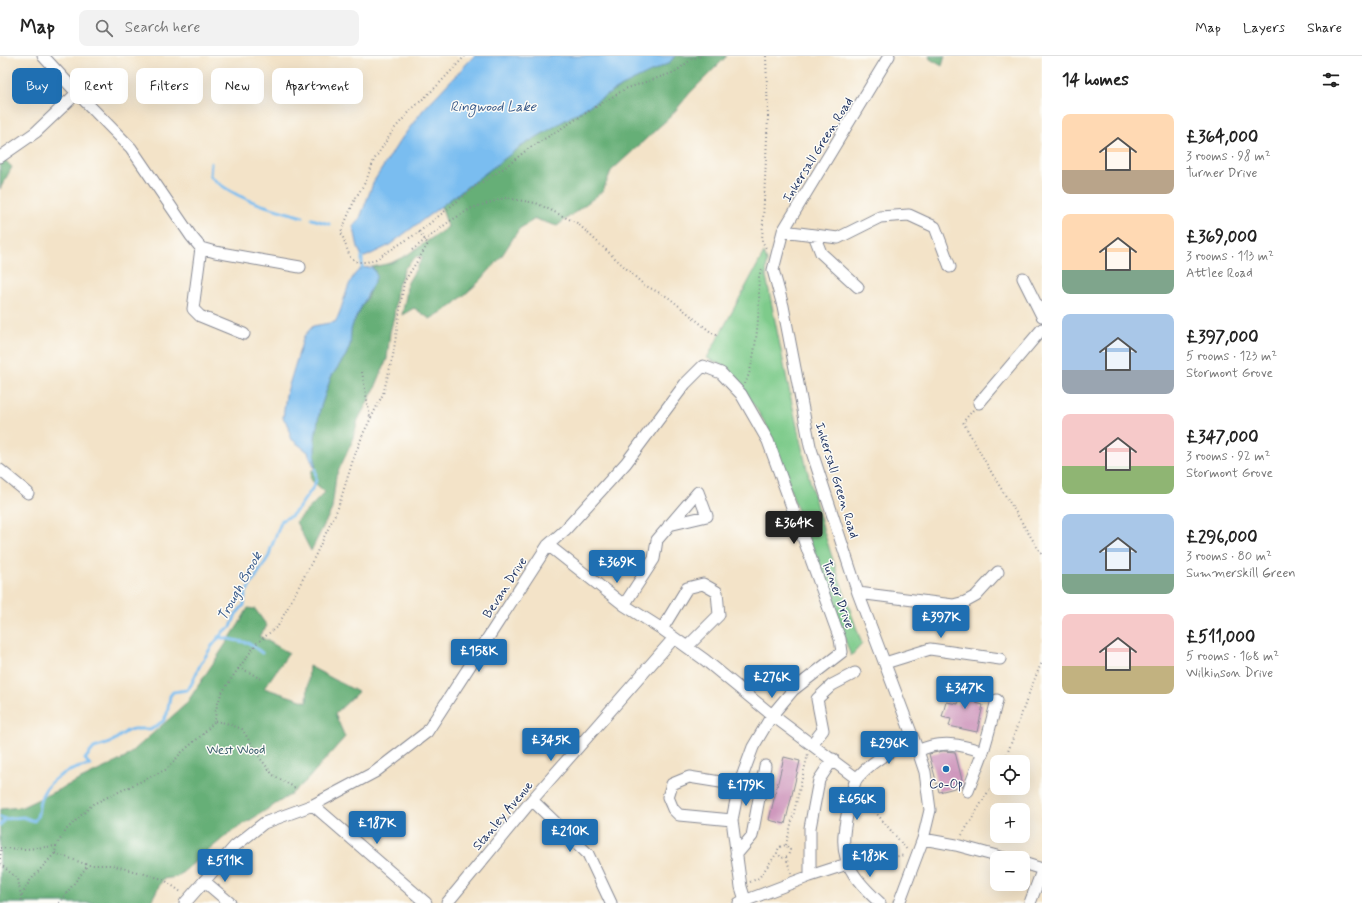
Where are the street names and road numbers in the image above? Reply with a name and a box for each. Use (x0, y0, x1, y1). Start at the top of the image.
street label: Inkersall Green Road (779, 94, 857, 205)
street label: Inkersall Green Road (811, 420, 862, 540)
street label: Bevan Drive (479, 554, 531, 622)
street label: Turner Drive (817, 558, 858, 631)
street label: Stanley Avenue (469, 778, 537, 854)

